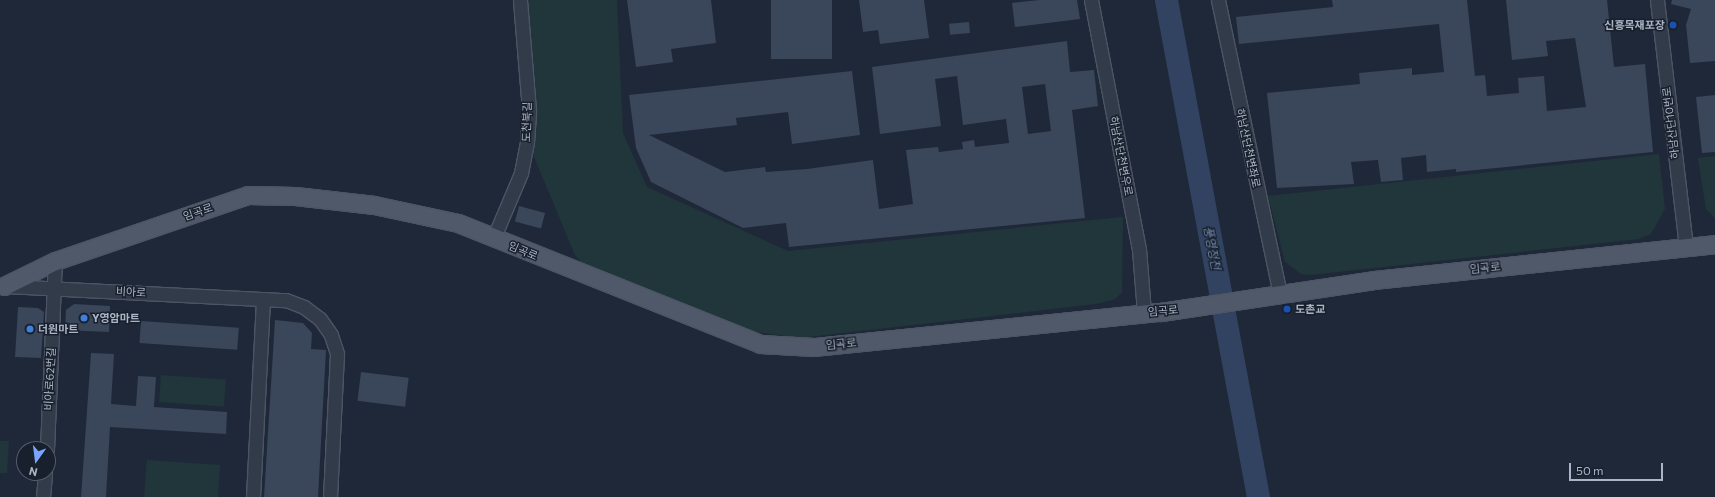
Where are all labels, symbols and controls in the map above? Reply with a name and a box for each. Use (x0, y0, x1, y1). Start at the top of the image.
place label: 신흥목재포장 (1604, 18, 1665, 32)
marker: 신흥목재포장 (1668, 20, 1678, 30)
street label: 하남산단10번로 (1660, 86, 1682, 160)
street label: 도천북길 (520, 102, 534, 142)
street label: 하남산단천변좌로 (1233, 107, 1263, 189)
street label: 하남산단천변우로 (1107, 115, 1135, 197)
street label: 임곡로 (181, 201, 215, 223)
water label: 풍영정천 (1201, 225, 1223, 271)
street label: 임곡로 (506, 239, 540, 263)
street label: 임곡로 (1469, 260, 1501, 276)
street label: 비아로 (115, 285, 147, 299)
place label: 도촌교 (1295, 302, 1325, 316)
street label: 임곡로 (1147, 303, 1179, 319)
marker: 도촌교 (1282, 304, 1292, 314)
place label: Y영암마트 (92, 311, 140, 325)
marker: Y영암마트 (79, 313, 89, 323)
place label: 더원마트 (38, 322, 78, 336)
marker: 더원마트 (25, 324, 35, 334)
street label: 임곡로 (825, 336, 857, 352)
street label: 비아로62번길 (42, 347, 58, 411)
north arrow (16, 441, 56, 481)
scale bar (1571, 455, 1665, 481)
text: 50 m (1576, 463, 1604, 477)
text: N (28, 465, 39, 479)

